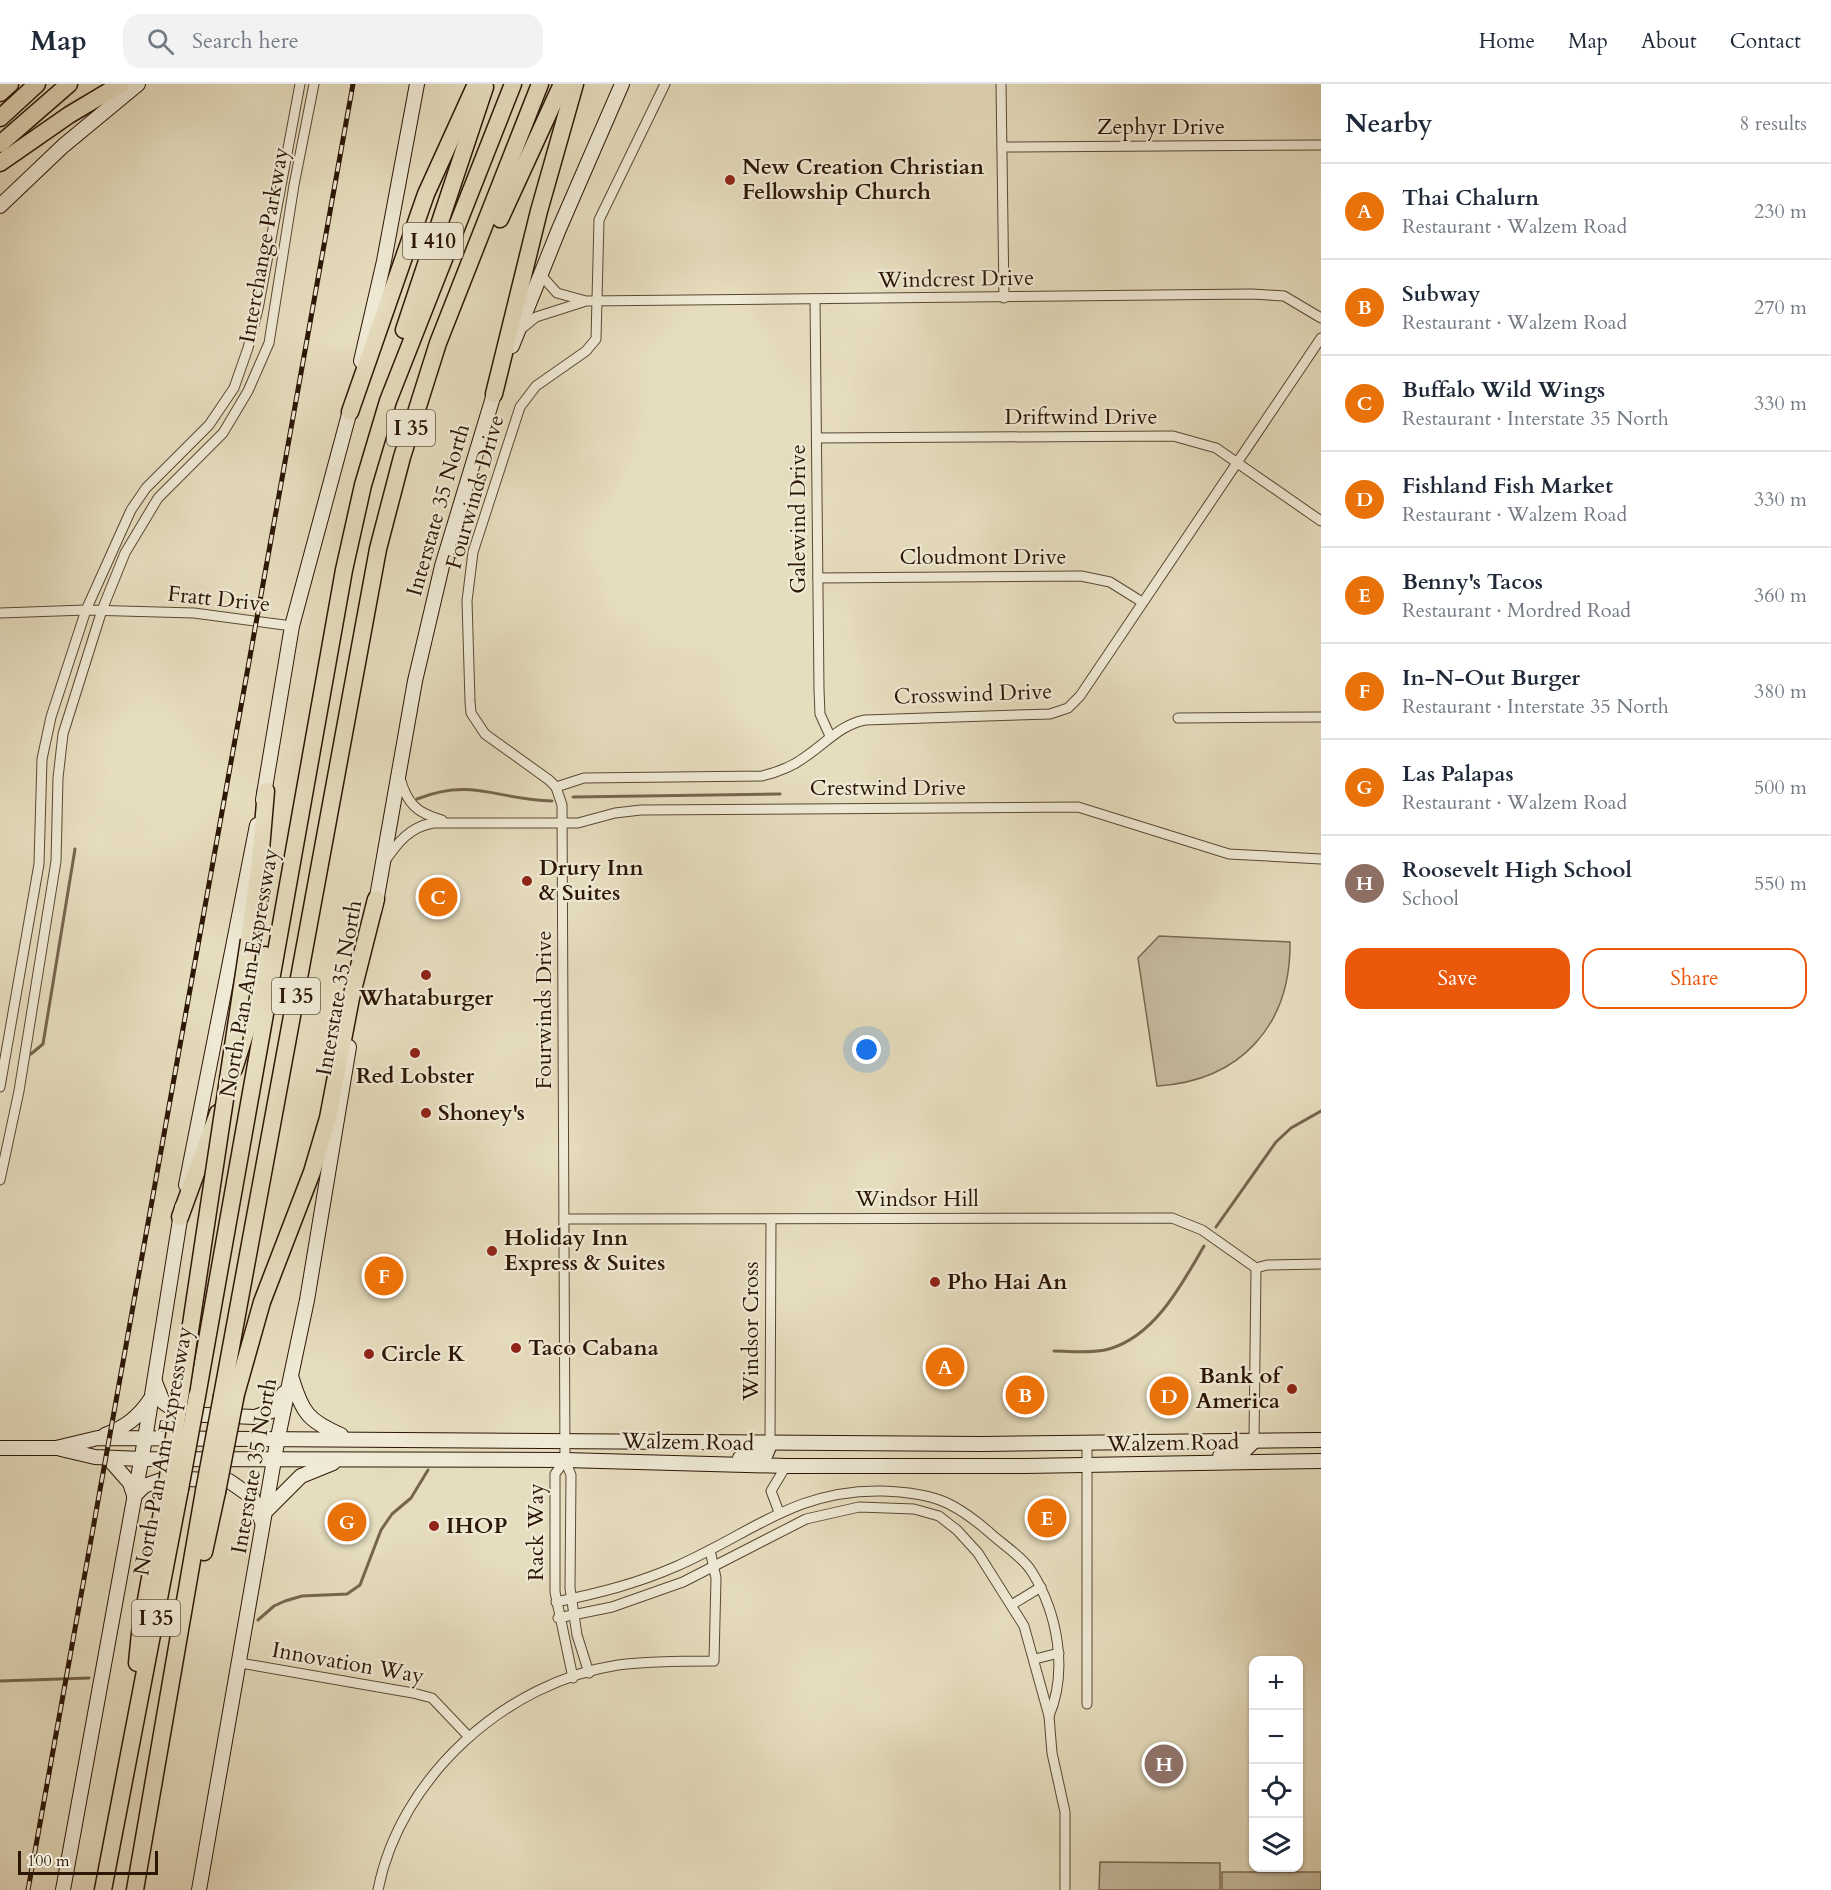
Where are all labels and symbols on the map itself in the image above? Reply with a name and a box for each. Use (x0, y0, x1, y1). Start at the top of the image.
street label: Zephyr Drive (1097, 112, 1225, 142)
street label: Interchange Parkway (232, 144, 296, 345)
place label: New Creation Christian Fellowship Church (742, 152, 984, 207)
marker: New Creation Christian Fellowship Church (723, 173, 737, 187)
road number: I 410 (403, 223, 463, 259)
street label: Windcrest Drive (877, 263, 1034, 295)
street label: Driftwind Drive (1005, 402, 1157, 432)
road number: I 35 (387, 410, 435, 446)
street label: Fourwinds Drive (439, 411, 511, 573)
street label: Interstate 35 North (399, 420, 477, 600)
street label: Galewind Drive (783, 444, 813, 594)
street label: Cloudmont Drive (899, 542, 1067, 572)
street label: Fratt Drive (166, 579, 272, 619)
street label: Crosswind Drive (893, 676, 1053, 712)
street label: Crestwind Drive (810, 773, 966, 803)
street label: North Pan Am Expressway (212, 846, 286, 1100)
place label: Drury Inn & Suites (539, 853, 644, 908)
pin: C (418, 874, 458, 920)
marker: Drury Inn & Suites (520, 874, 534, 888)
street label: Interstate 35 North (309, 898, 369, 1078)
street label: Fourwinds Drive (529, 930, 559, 1090)
marker: Whataburger (419, 968, 433, 982)
road number: I 35 (272, 978, 320, 1014)
place label: Whataburger (358, 983, 493, 1013)
your location (852, 1035, 881, 1064)
marker: Red Lobster (408, 1046, 422, 1060)
place label: Red Lobster (356, 1061, 475, 1091)
place label: Shoney's (438, 1098, 525, 1128)
marker: Shoney's (419, 1106, 433, 1120)
street label: Windsor Hill (854, 1184, 979, 1214)
place label: Holiday Inn Express & Suites (504, 1223, 665, 1278)
marker: Holiday Inn Express & Suites (485, 1244, 499, 1258)
pin: F (364, 1254, 404, 1298)
street label: Windsor Cross (736, 1261, 766, 1402)
place label: Pho Hai An (947, 1267, 1067, 1297)
marker: Pho Hai An (928, 1275, 942, 1289)
street label: North Pan Am Expressway (126, 1324, 200, 1578)
place label: Taco Cabana (528, 1333, 659, 1363)
place label: Circle K (381, 1339, 465, 1369)
marker: Taco Cabana (509, 1341, 523, 1355)
pin: A (926, 1344, 964, 1390)
marker: Circle K (362, 1347, 376, 1361)
place label: Bank of America (1196, 1361, 1283, 1416)
pin: B (1006, 1372, 1044, 1418)
pin: D (1150, 1374, 1188, 1418)
street label: Interstate 35 North (224, 1376, 284, 1556)
marker: Bank of America (1285, 1382, 1299, 1396)
street label: Walzem Road (621, 1426, 755, 1458)
street label: Walzem Road (1106, 1427, 1240, 1459)
street label: Rack Way (521, 1483, 551, 1581)
pin: E (1028, 1496, 1066, 1540)
pin: G (328, 1500, 366, 1544)
place label: IHOP (446, 1511, 507, 1541)
marker: IHOP (427, 1519, 441, 1533)
road number: I 35 (132, 1600, 180, 1636)
street label: Innovation Way (270, 1635, 427, 1691)
pin: H (1144, 1742, 1184, 1786)
scale bar (18, 1848, 158, 1876)

